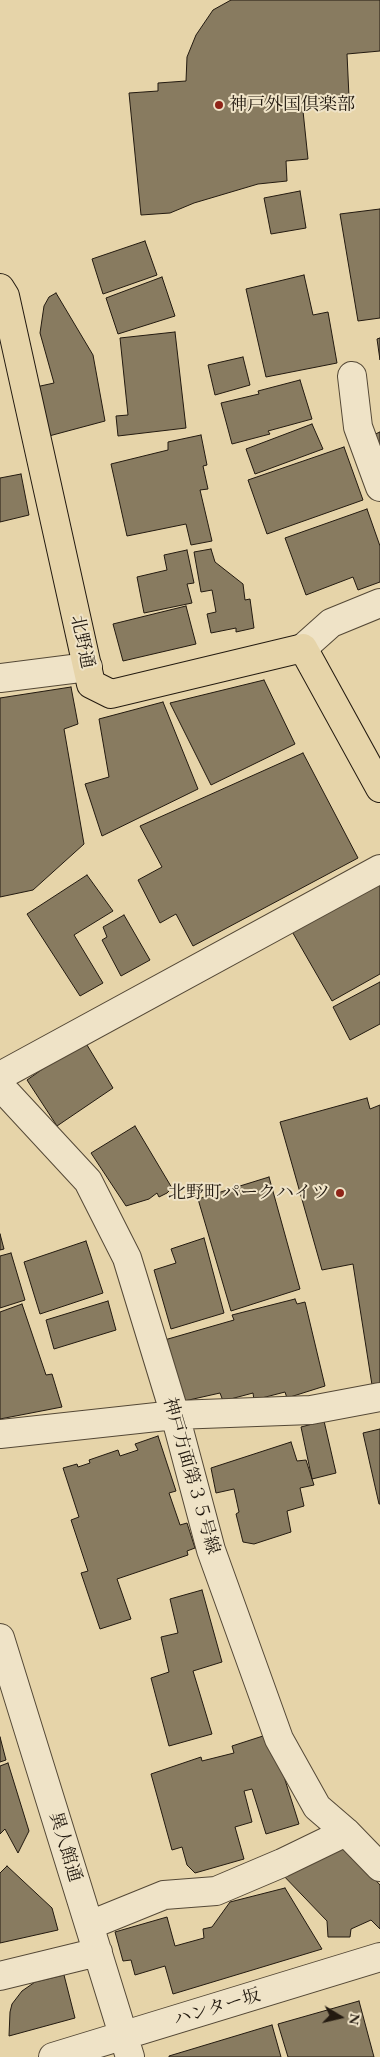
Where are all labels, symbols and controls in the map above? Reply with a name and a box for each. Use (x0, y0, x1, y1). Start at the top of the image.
place label: 神戸外国倶楽部 (229, 94, 355, 116)
marker: 神戸外国倶楽部 (213, 99, 225, 111)
street label: 北野通 (66, 613, 98, 671)
place label: 北野町パークハイツ (168, 1182, 330, 1204)
marker: 北野町パークハイツ (334, 1187, 346, 1199)
street label: 神戸方面第３５号線 (158, 1395, 224, 1557)
street label: 異人館通 (44, 1809, 86, 1885)
street label: ハンター坂 (171, 1985, 263, 2031)
north arrow (315, 1992, 365, 2042)
text: N (345, 2012, 365, 2026)

